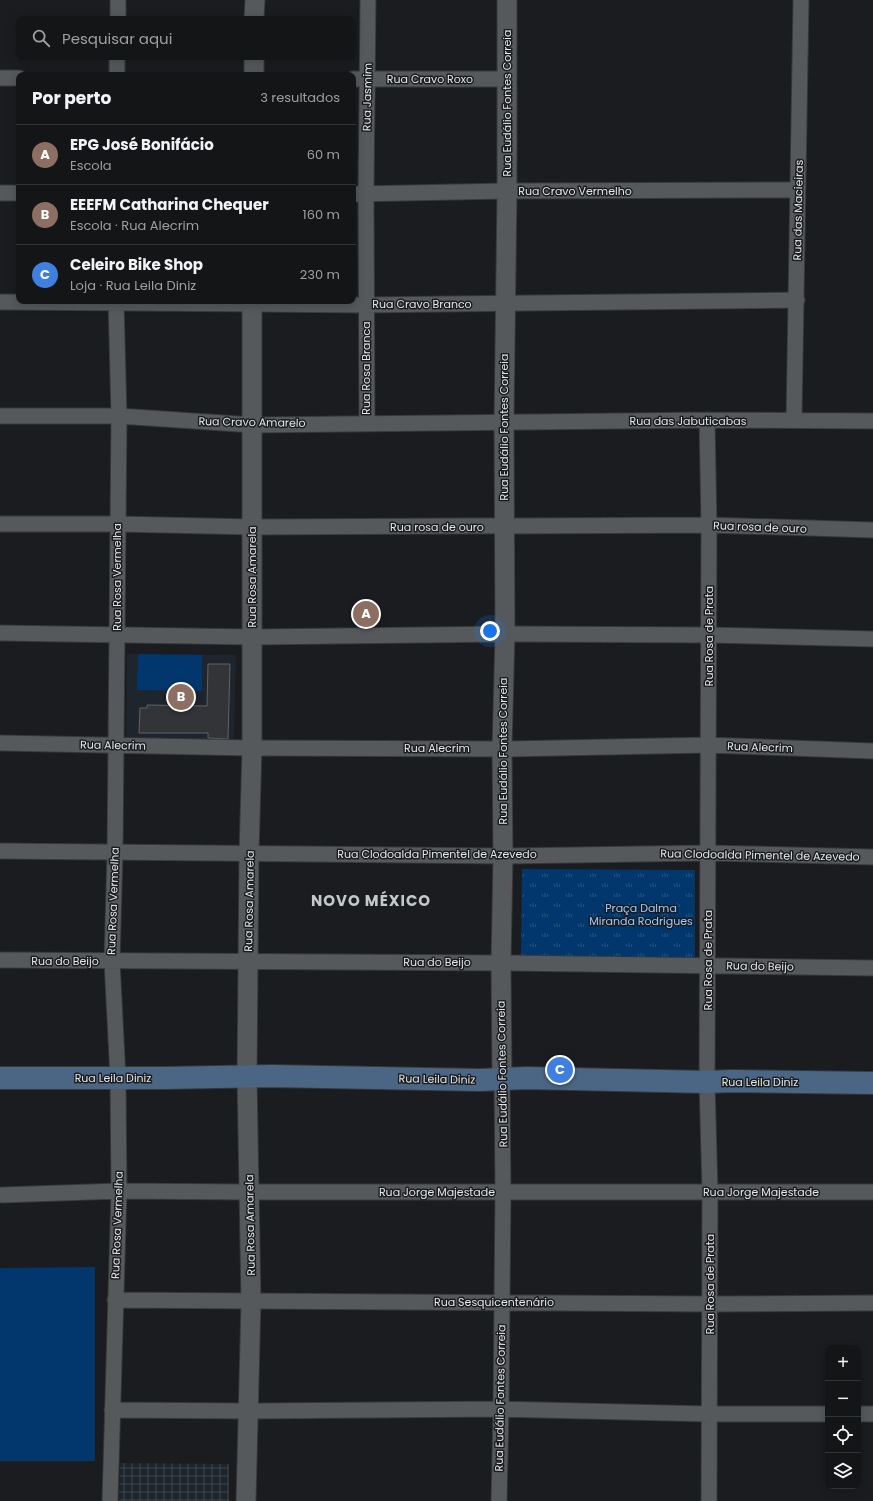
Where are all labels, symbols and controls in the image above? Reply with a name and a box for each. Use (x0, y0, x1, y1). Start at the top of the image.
search box (16, 16, 356, 60)
icon: search (30, 27, 52, 49)
text: Pesquisar aqui (62, 28, 172, 49)
street label: Rua Eudálio Fontes Correia (499, 30, 515, 176)
street label: Rua Jasmim (358, 63, 376, 131)
street label: Rua Cravo Roxo (387, 71, 473, 87)
text: Por perto (32, 86, 111, 110)
text: 3 resultados (260, 88, 340, 107)
text: EPG José Bonifácio (70, 134, 214, 155)
text: A (40, 145, 50, 164)
text: 60 m (307, 145, 340, 164)
text: Escola (70, 156, 112, 175)
street label: Rua das Macieiras (789, 159, 807, 261)
street label: Rua Cravo Vermelho (518, 183, 632, 199)
text: EEEFM Catharina Chequer (70, 194, 269, 215)
text: B (41, 205, 49, 224)
text: 160 m (303, 205, 340, 224)
text: Escola · Rua Alecrim (70, 216, 199, 235)
text: Celeiro Bike Shop (70, 254, 203, 275)
text: C (40, 265, 50, 284)
text: 230 m (300, 265, 340, 284)
text: Loja · Rua Leila Diniz (70, 276, 196, 295)
street label: Rua Cravo Branco (372, 296, 472, 312)
street label: Rua Rosa Branca (358, 321, 374, 415)
street label: Rua Eudálio Fontes Correia (496, 354, 512, 500)
street label: Rua Cravo Amarelo (198, 413, 306, 431)
street label: Rua das Jabuticabas (630, 413, 747, 429)
street label: Rua rosa de ouro (713, 517, 807, 537)
street label: Rua rosa de ouro (390, 519, 484, 535)
street label: Rua Rosa Vermelha (109, 523, 125, 631)
street label: Rua Rosa Amarela (244, 526, 260, 628)
street label: Rua Rosa de Prata (701, 586, 717, 686)
pin: A (353, 599, 379, 629)
your location (480, 621, 500, 641)
street label: Rua Eudálio Fontes Correia (495, 678, 511, 824)
pin: B (168, 682, 194, 712)
street label: Rua Alecrim (80, 736, 146, 754)
street label: Rua Alecrim (727, 738, 793, 756)
street label: Rua Alecrim (404, 740, 470, 756)
street label: Rua Clodoalda Pimentel de Azevedo (660, 845, 860, 865)
street label: Rua Clodoalda Pimentel de Azevedo (337, 846, 537, 862)
street label: Rua Rosa Vermelha (103, 847, 123, 955)
street label: Rua Rosa Amarela (240, 850, 258, 952)
district label: NOVO MÉXICO (311, 890, 431, 911)
park label: Praça Dalma Miranda Rodrigues (589, 900, 693, 929)
street label: Rua Rosa de Prata (700, 910, 716, 1010)
street label: Rua do Beijo (31, 953, 99, 969)
street label: Rua do Beijo (403, 954, 471, 970)
street label: Rua do Beijo (726, 957, 794, 975)
street label: Rua Eudálio Fontes Correia (493, 1000, 511, 1148)
pin: C (547, 1055, 573, 1085)
street label: Rua Leila Diniz (75, 1070, 151, 1086)
street label: Rua Leila Diniz (399, 1070, 475, 1088)
street label: Rua Leila Diniz (722, 1074, 798, 1090)
street label: Rua Rosa Vermelha (107, 1171, 127, 1279)
street label: Rua Rosa Amarela (241, 1174, 259, 1276)
street label: Rua Jorge Majestade (379, 1184, 495, 1200)
street label: Rua Jorge Majestade (703, 1184, 819, 1200)
street label: Rua Rosa de Prata (702, 1234, 718, 1334)
street label: Rua Sesquicentenário (434, 1294, 554, 1310)
street label: Rua Eudálio Fontes Correia (491, 1324, 509, 1472)
map controls (825, 1345, 861, 1489)
button: + (825, 1345, 861, 1381)
button: − (825, 1381, 861, 1417)
button: locate (825, 1417, 861, 1453)
button: layers (825, 1453, 861, 1489)

